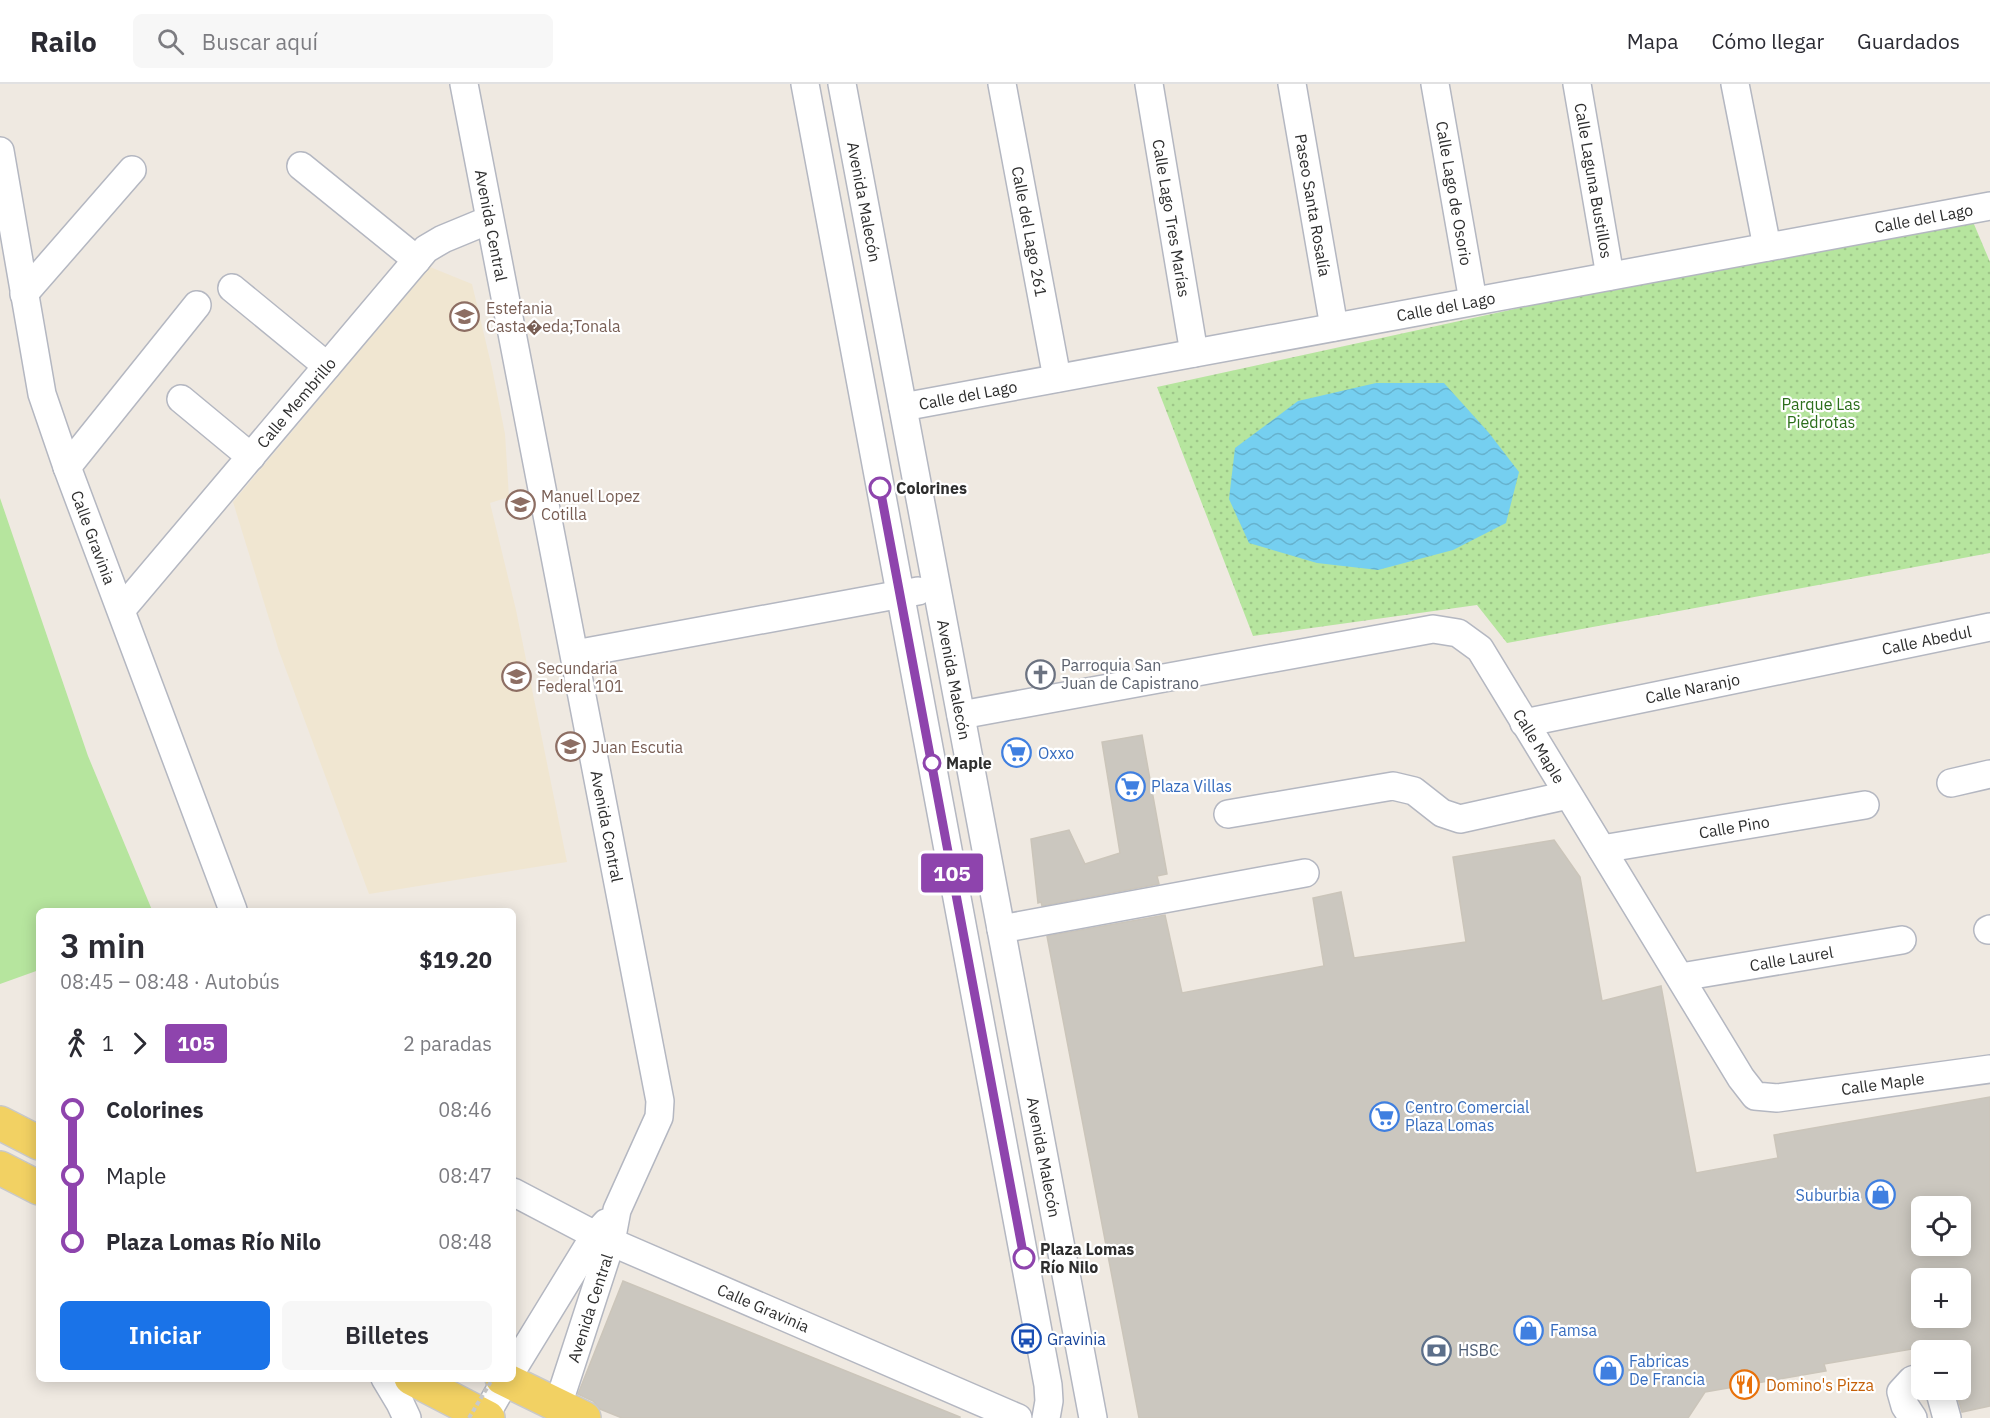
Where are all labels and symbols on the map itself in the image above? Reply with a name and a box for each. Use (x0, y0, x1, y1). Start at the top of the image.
street label: Calle Laguna Bustillos (1570, 101, 1617, 260)
street label: Calle Lago de Osorio (1432, 120, 1477, 267)
street label: Paseo Santa Rosalía (1291, 132, 1335, 279)
street label: Calle Lago Tres Marías (1148, 138, 1194, 299)
street label: Avenida Malecón (843, 140, 885, 264)
street label: Calle del Lago 261 (1008, 165, 1052, 298)
street label: Avenida Central (471, 168, 512, 283)
street label: Calle del Lago (1873, 199, 1975, 237)
street label: Calle del Lago (1395, 288, 1497, 326)
place label: Estefania Casta�eda;Tonala (486, 298, 621, 336)
school or university icon: Estefania Casta�eda;Tonala (449, 301, 481, 333)
street label: Calle Membrillo (252, 353, 340, 452)
street label: Calle del Lago (917, 376, 1019, 414)
park label: Parque Las Piedrotas (1781, 394, 1861, 432)
marker: Colorines (869, 477, 891, 499)
place label: Colorines (896, 478, 967, 498)
place label: Manuel Lopez Cotilla (541, 486, 640, 524)
street label: Calle Gravinia (67, 488, 120, 588)
school or university icon: Manuel Lopez Cotilla (504, 489, 536, 521)
street label: Avenida Malecón (933, 618, 975, 741)
street label: Calle Abedul (1880, 621, 1973, 659)
place label: Parroquia San Juan de Capistrano (1061, 655, 1199, 693)
place label: Secundaria Federal 101 (537, 658, 624, 696)
church icon: Parroquia San Juan de Capistrano (1024, 658, 1056, 690)
school or university icon: Secundaria Federal 101 (500, 661, 532, 693)
street label: Calle Naranjo (1643, 669, 1742, 708)
street label: Calle Maple (1509, 705, 1569, 787)
school or university icon: Juan Escutia (555, 731, 587, 763)
place label: Juan Escutia (592, 737, 684, 757)
supermarket icon: Oxxo (1001, 737, 1033, 769)
place label: Oxxo (1038, 743, 1074, 763)
place label: Maple (946, 753, 992, 773)
marker: Maple (923, 754, 941, 772)
street label: Avenida Central (587, 769, 628, 884)
supermarket icon: Plaza Villas (1114, 770, 1146, 802)
place label: Plaza Villas (1151, 776, 1232, 796)
street label: Calle Pino (1697, 811, 1771, 843)
line badge: 105 (918, 854, 986, 892)
street label: Calle Laurel (1748, 942, 1835, 975)
street label: Calle Maple (1840, 1068, 1926, 1099)
street label: Avenida Malecón (1023, 1095, 1065, 1219)
place label: Centro Comercial Plaza Lomas (1405, 1097, 1529, 1135)
supermarket icon: Centro Comercial Plaza Lomas (1368, 1100, 1400, 1132)
shop icon: Suburbia (1865, 1179, 1897, 1211)
place label: Suburbia (1796, 1185, 1860, 1205)
place label: Plaza Lomas Río Nilo (1040, 1239, 1134, 1277)
marker: Plaza Lomas Río Nilo (1013, 1247, 1035, 1269)
street label: Avenida Central (563, 1251, 617, 1365)
street label: Calle Gravinia (714, 1279, 813, 1337)
shop icon: Famsa (1513, 1314, 1545, 1346)
place label: Famsa (1550, 1320, 1598, 1340)
bus stop icon: Gravinia (1010, 1323, 1042, 1355)
place label: Gravinia (1047, 1329, 1106, 1349)
bank icon: HSBC (1421, 1334, 1453, 1366)
place label: HSBC (1458, 1340, 1499, 1360)
place label: Fabricas De Francia (1629, 1351, 1705, 1389)
shop icon: Fabricas De Francia (1592, 1354, 1624, 1386)
restaurant icon: Domino's Pizza (1729, 1369, 1761, 1401)
place label: Domino's Pizza (1766, 1375, 1874, 1395)

